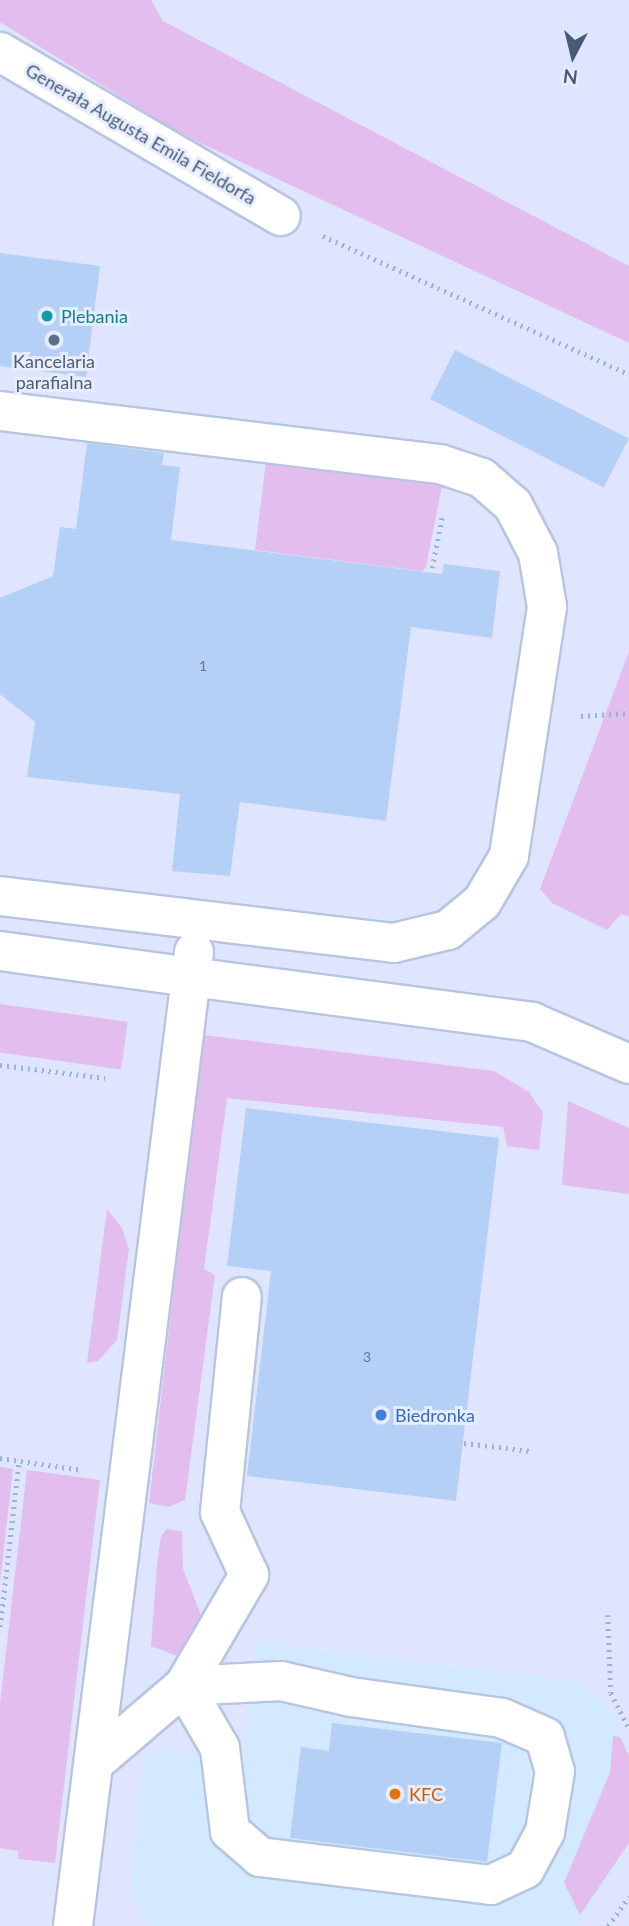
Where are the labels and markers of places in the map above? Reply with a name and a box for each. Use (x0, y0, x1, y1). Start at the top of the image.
place label: Plebania (61, 305, 128, 327)
marker: Plebania (39, 308, 55, 324)
marker: Kancelaria parafialna (46, 332, 62, 348)
place label: Kancelaria parafialna (13, 351, 95, 394)
place label: Biedronka (395, 1404, 475, 1426)
marker: Biedronka (373, 1407, 389, 1423)
place label: KFC (409, 1783, 443, 1805)
marker: KFC (387, 1786, 403, 1802)

